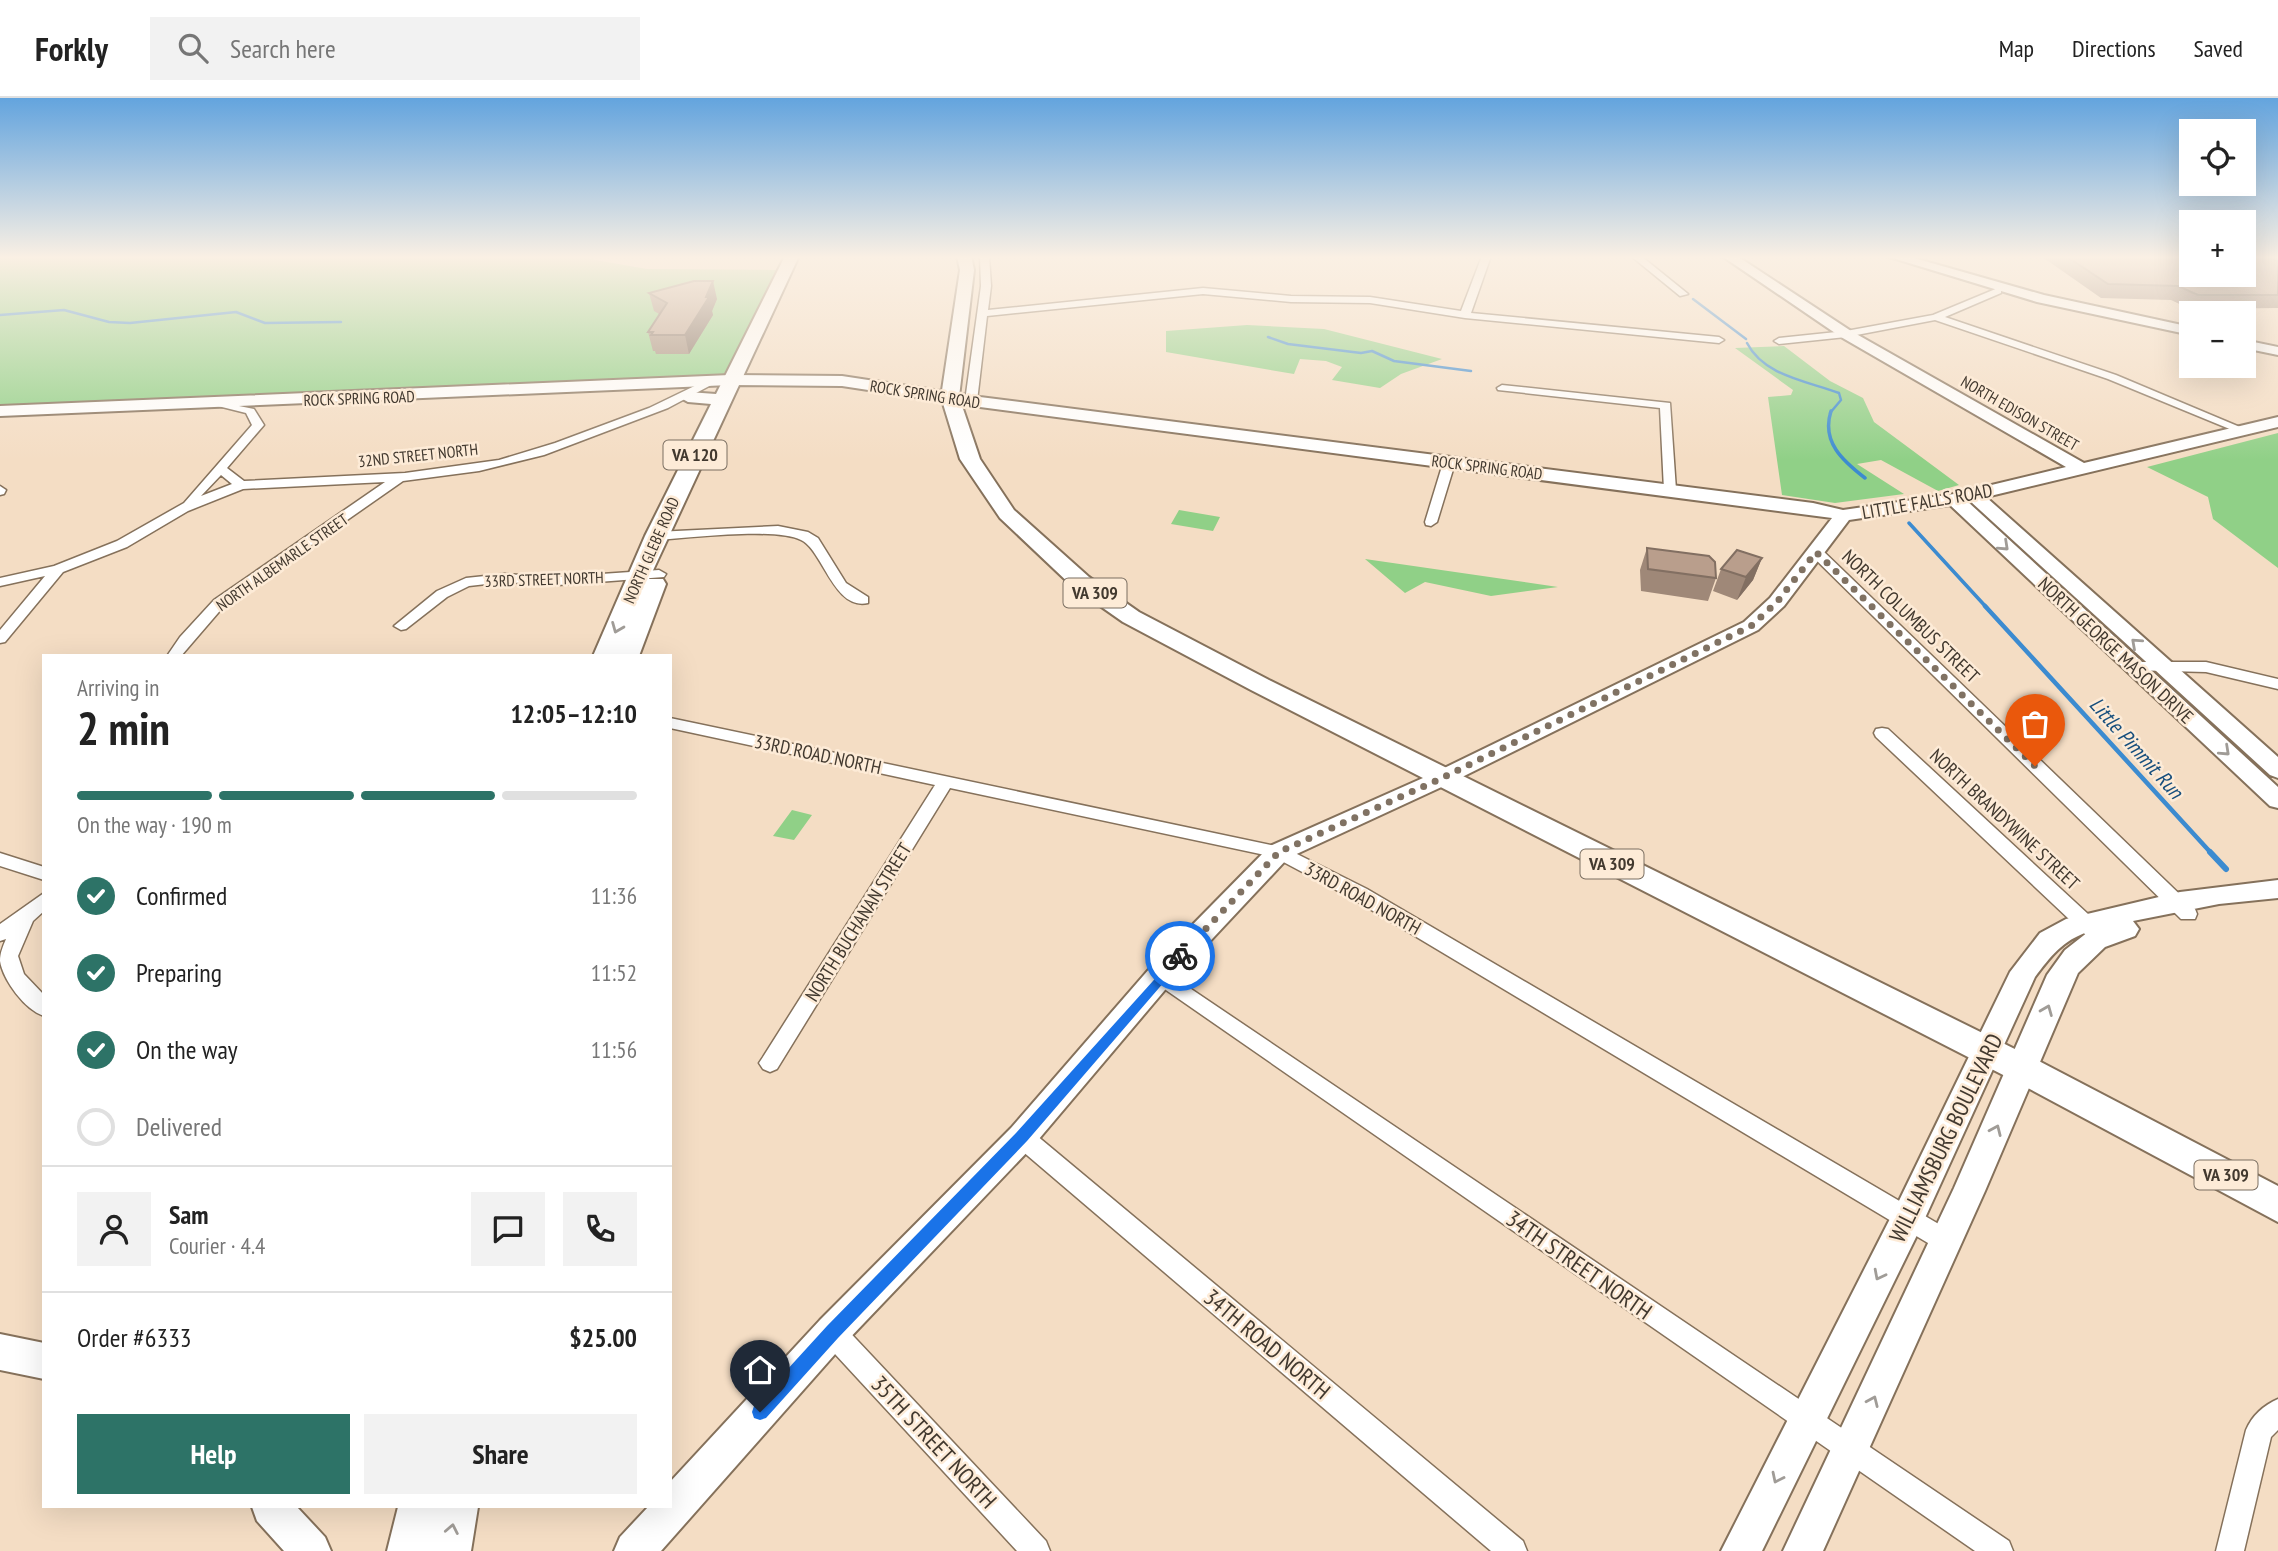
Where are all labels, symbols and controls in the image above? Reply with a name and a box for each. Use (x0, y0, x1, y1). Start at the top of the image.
search box (150, 17, 640, 80)
text: Forkly (35, 27, 108, 70)
icon: search (174, 29, 212, 67)
text: Search here (230, 32, 336, 65)
text: Map (1999, 33, 2034, 64)
text: Directions (2072, 33, 2156, 64)
text: Saved (2194, 33, 2243, 64)
map controls (2179, 119, 2256, 378)
button: locate (2179, 119, 2256, 196)
button: + (2179, 210, 2256, 287)
button: − (2179, 301, 2256, 378)
street label: NORTH EDISON STREET (1958, 371, 2082, 455)
street label: ROCK SPRING ROAD (869, 375, 981, 413)
street label: ROCK SPRING ROAD (303, 386, 415, 410)
street label: 32ND STREET NORTH (357, 439, 479, 471)
road number: VA 120 (664, 440, 726, 470)
street label: ROCK SPRING ROAD (1431, 450, 1543, 484)
street label: LITTLE FALLS ROAD (1860, 478, 1994, 524)
street label: NORTH GLEBE ROAD (619, 494, 683, 606)
street label: NORTH ALBEMARLE STREET (212, 509, 352, 615)
one-way arrow (1996, 537, 2009, 550)
street label: NORTH COLUMBUS STREET (1837, 544, 1985, 688)
street label: 33RD STREET NORTH (484, 567, 604, 591)
street label: NORTH GEORGE MASON DRIVE (2033, 572, 2199, 728)
road number: VA 309 (1064, 578, 1126, 607)
one-way arrow (611, 621, 625, 633)
one-way arrow (2131, 638, 2144, 651)
text: Arriving in (77, 673, 159, 702)
water label: Little Pimmit Run (2084, 691, 2190, 805)
pin (2005, 694, 2065, 766)
text: 12:05–12:10 (510, 697, 637, 730)
text: 2 min (77, 698, 170, 758)
icon: bag (2016, 705, 2054, 743)
street label: 33RD ROAD NORTH (752, 729, 884, 779)
one-way arrow (2217, 742, 2230, 755)
street label: NORTH BRANDYWINE STREET (1925, 743, 2085, 895)
text: On the way · 190 m (77, 810, 232, 839)
street label: NORTH BUCHANAN STREET (800, 838, 917, 1006)
road number: VA 309 (1580, 850, 1644, 878)
street label: 33RD ROAD NORTH (1301, 856, 1425, 940)
icon: check (77, 877, 115, 915)
text: Confirmed (136, 879, 227, 912)
text: 11:36 (591, 881, 637, 910)
courier (1145, 921, 1215, 991)
icon: bike (1161, 937, 1199, 975)
icon: check (77, 954, 115, 992)
text: Preparing (136, 956, 222, 989)
text: 11:52 (591, 958, 637, 987)
one-way arrow (2039, 1005, 2053, 1017)
street label: WILLIAMSBURG BOULEVARD (1882, 1029, 2009, 1247)
icon: check (77, 1031, 115, 1069)
text: On the way (136, 1033, 238, 1066)
text: 11:56 (591, 1035, 637, 1064)
text: Delivered (136, 1110, 222, 1143)
one-way arrow (1988, 1125, 2002, 1137)
road number: VA 309 (2194, 1160, 2258, 1190)
button: person (77, 1192, 151, 1266)
button: chat (471, 1192, 545, 1266)
button: phone (563, 1192, 637, 1266)
text: Sam (169, 1198, 208, 1231)
street label: 34TH STREET NORTH (1501, 1204, 1658, 1326)
text: Courier · 4.4 (169, 1231, 265, 1260)
one-way arrow (1874, 1268, 1888, 1280)
street label: 34TH ROAD NORTH (1198, 1282, 1336, 1405)
text: Order #6333 (77, 1321, 192, 1354)
text: $25.00 (569, 1321, 637, 1354)
pin (730, 1340, 790, 1412)
icon: home (741, 1351, 779, 1389)
street label: 35TH STREET NORTH (865, 1369, 1003, 1514)
one-way arrow (1865, 1395, 1879, 1408)
button: Help (77, 1414, 350, 1494)
button: Share (364, 1414, 637, 1494)
one-way arrow (1771, 1471, 1785, 1483)
one-way arrow (444, 1523, 459, 1535)

